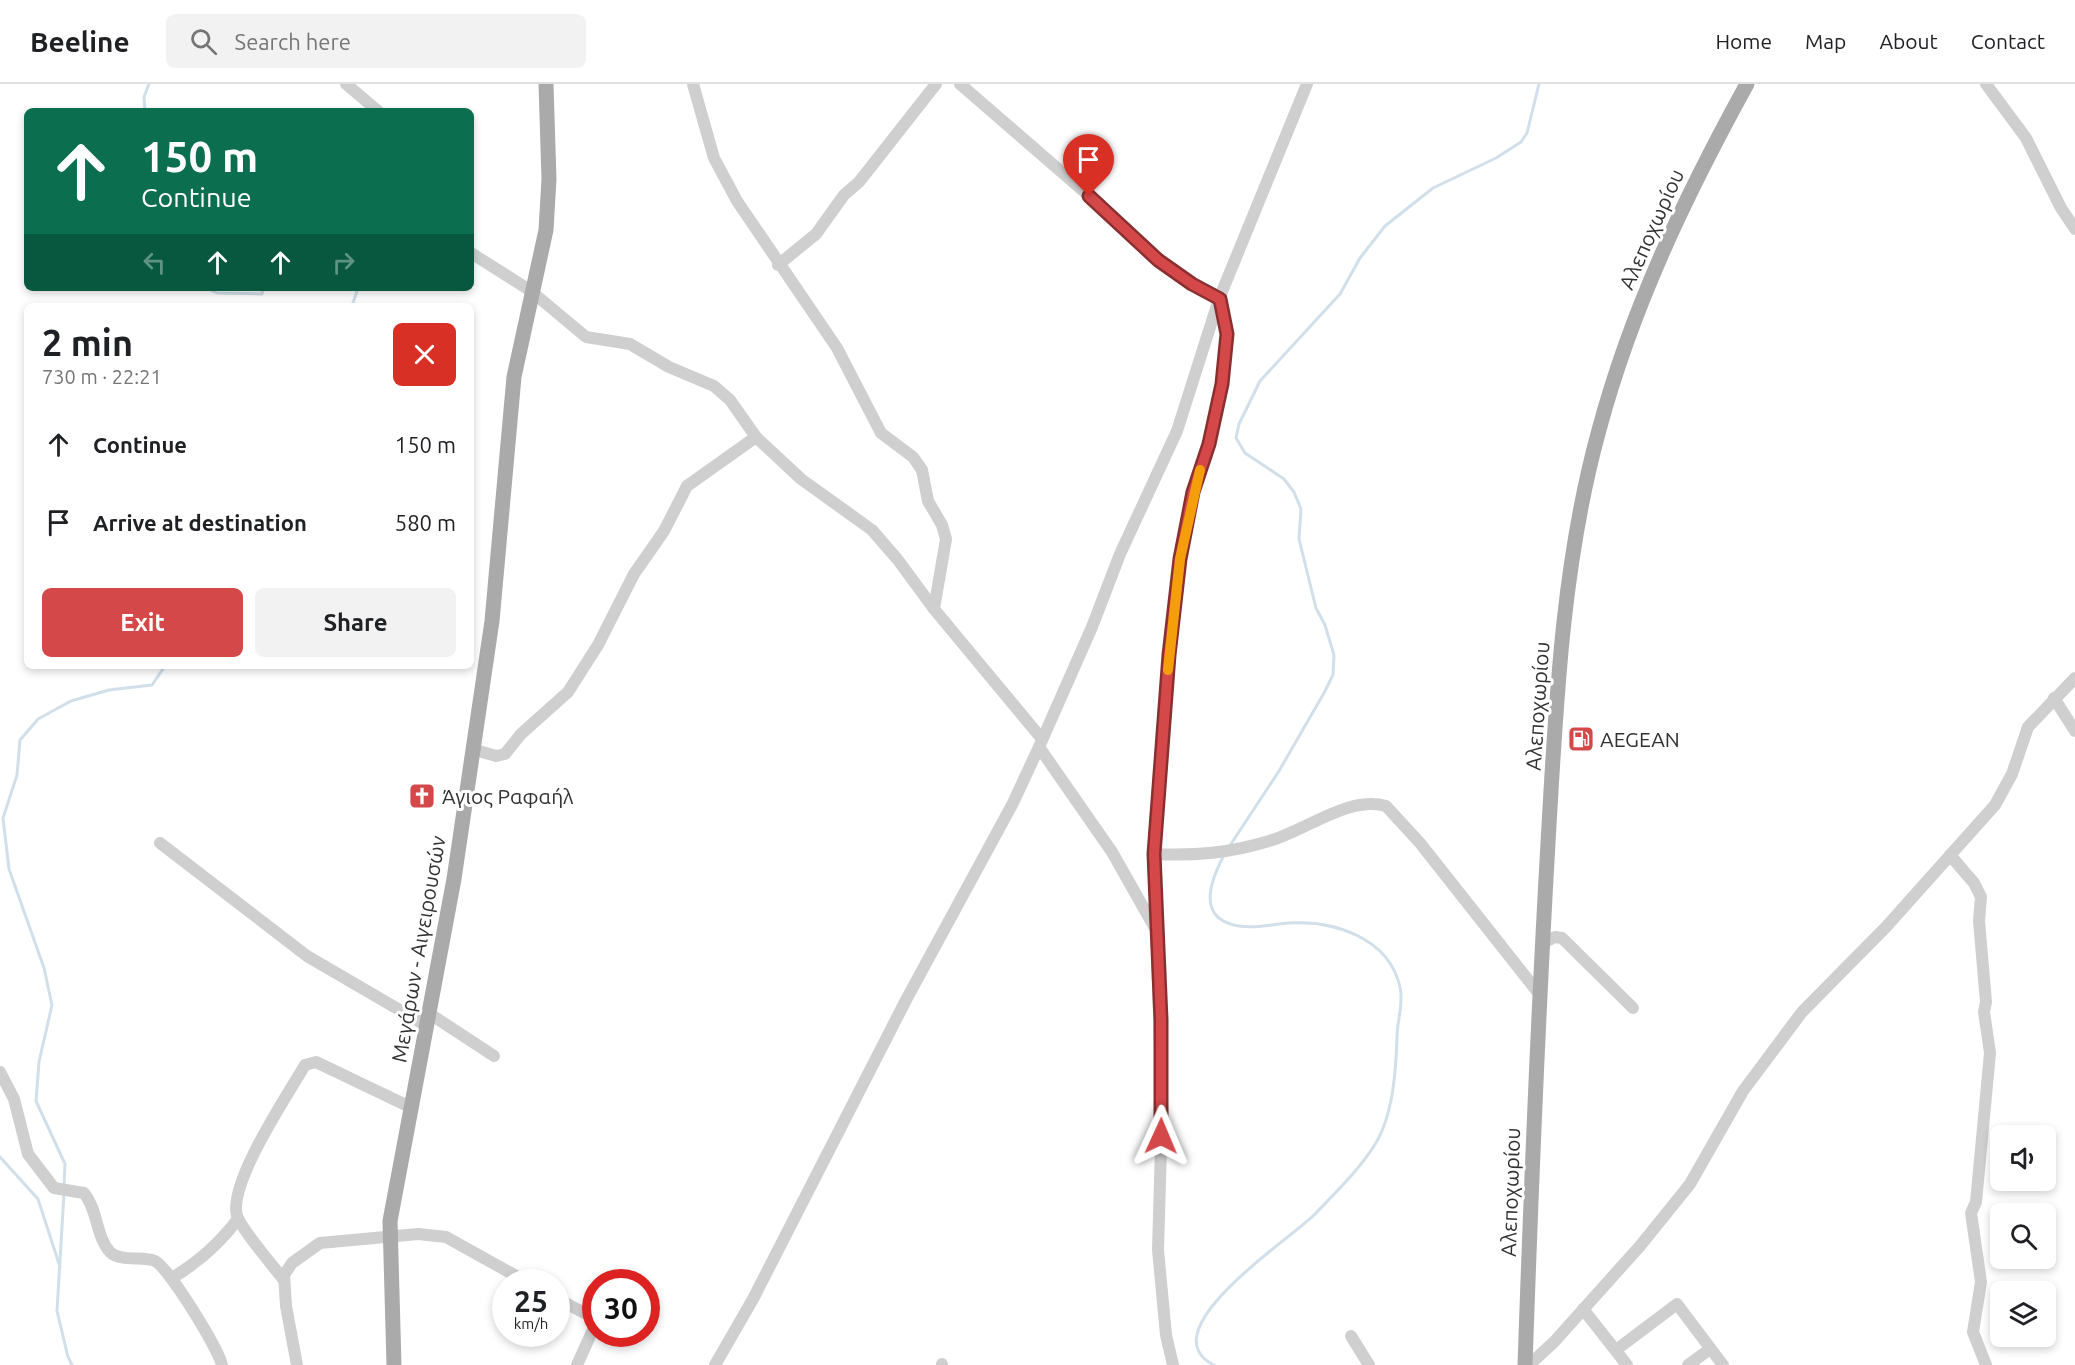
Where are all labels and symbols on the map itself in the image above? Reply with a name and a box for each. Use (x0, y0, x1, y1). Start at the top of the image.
pin (1063, 134, 1114, 196)
street label: Αλεποχωρίου (1614, 165, 1688, 293)
street label: Αλεποχωρίου (1521, 641, 1553, 771)
fuel station icon: AEGEAN (1566, 724, 1596, 754)
place label: AEGEAN (1600, 727, 1680, 751)
church icon: Άγιος Ραφαήλ (407, 781, 437, 811)
place label: Άγιος Ραφαήλ (442, 784, 574, 808)
street label: Μεγάρων - Αιγειρουσών (386, 834, 450, 1064)
position arrow (1129, 1104, 1193, 1168)
street label: Αλεποχωρίου (1496, 1127, 1524, 1257)
speed limit sign: 30 (582, 1269, 660, 1347)

